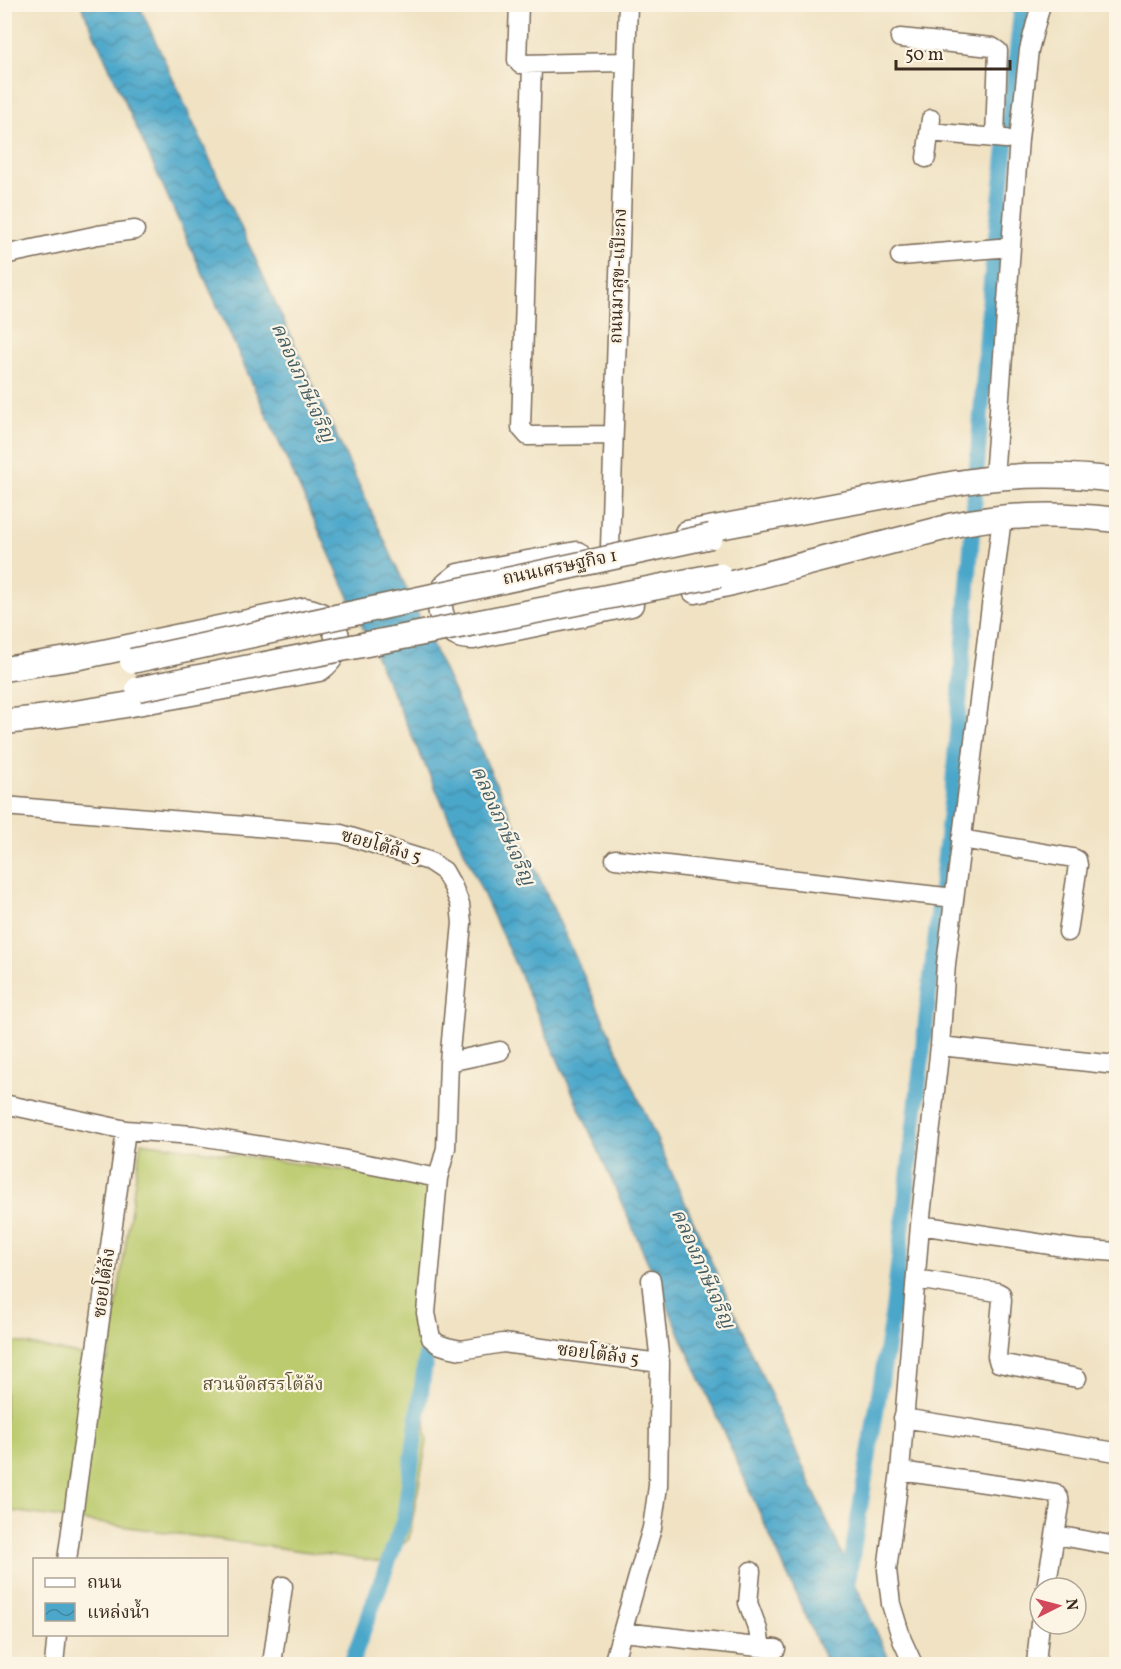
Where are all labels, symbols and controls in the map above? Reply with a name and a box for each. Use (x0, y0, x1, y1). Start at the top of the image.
scale bar (896, 33, 1010, 71)
text: 50 m (905, 43, 944, 68)
street label: ถนนมาสุข-แป๊ะกง (604, 208, 634, 344)
water label: คลองภาษีเจริญ (263, 319, 342, 449)
street label: ถนนเศรษฐกิจ 1 (501, 544, 619, 592)
water label: คลองภาษีเจริญ (463, 762, 542, 892)
street label: ซอยโต้ล้ง 5 (338, 822, 425, 870)
water label: คลองภาษีเจริญ (663, 1205, 742, 1335)
street label: ซอยโต้ล้ง (86, 1246, 122, 1320)
street label: ซอยโต้ล้ง 5 (556, 1336, 641, 1372)
park label: สวนจัดสรรโต้ล้ง (202, 1371, 324, 1398)
legend (33, 1558, 228, 1636)
text: ถนน (87, 1571, 122, 1596)
north arrow (1028, 1576, 1088, 1636)
text: แหล่งน้ำ (87, 1598, 150, 1626)
text: N (1059, 1598, 1083, 1612)

